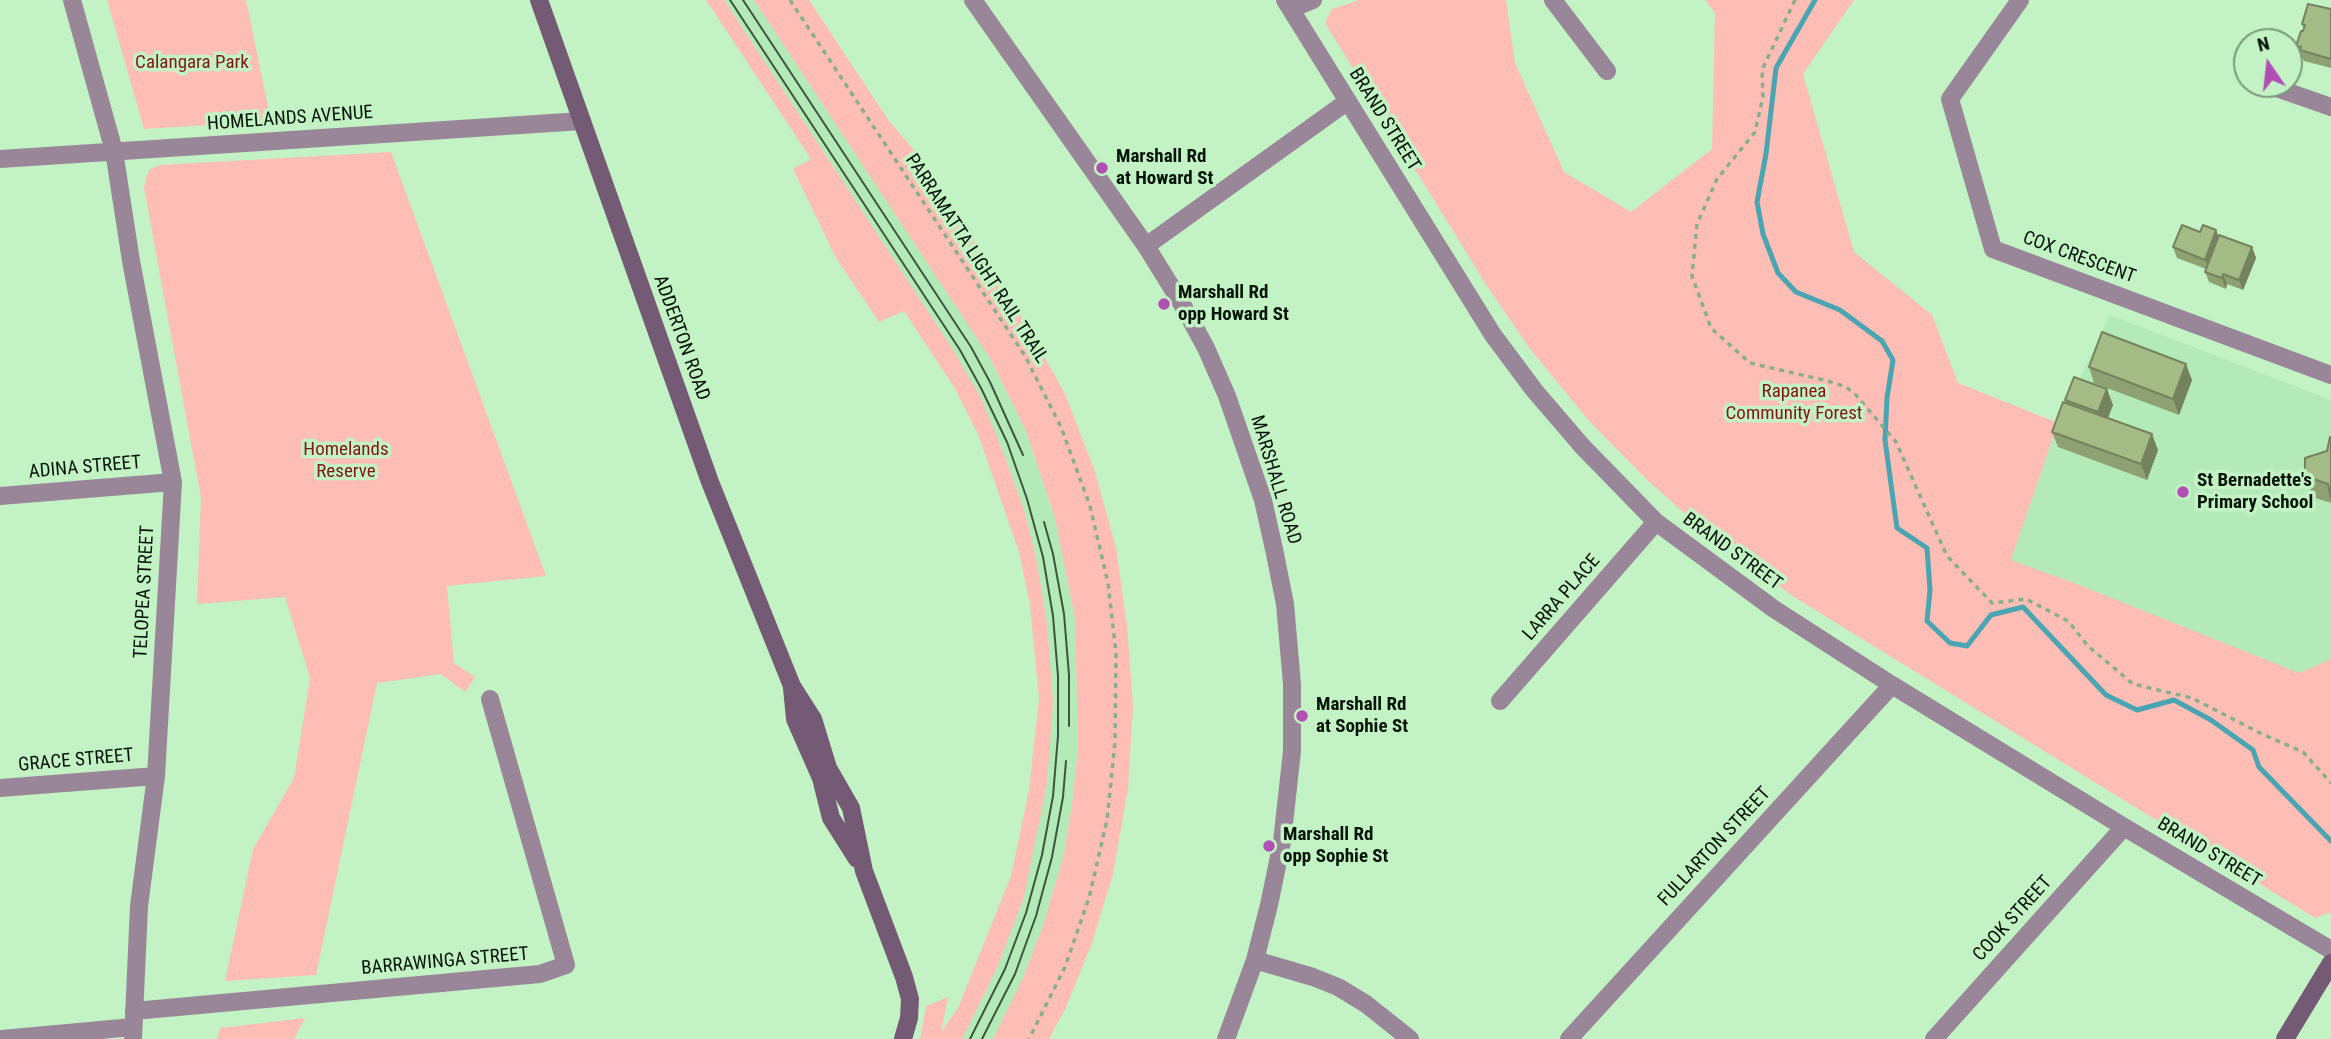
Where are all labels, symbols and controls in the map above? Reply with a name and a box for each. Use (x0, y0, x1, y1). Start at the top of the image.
north arrow (2233, 28, 2303, 98)
text: N (2255, 32, 2272, 57)
park label: Calangara Park (135, 52, 249, 74)
street label: BRAND STREET (1343, 64, 1425, 176)
street label: HOMELANDS AVENUE (206, 102, 374, 136)
place label: Marshall Rd at Howard St (1116, 146, 1213, 190)
street label: PARRAMATTA LIGHT RAIL TRAIL (900, 150, 1052, 368)
marker: Marshall Rd at Howard St (1094, 160, 1110, 176)
street label: COX CRESCENT (2019, 227, 2139, 289)
street label: ADDERTON ROAD (648, 272, 714, 404)
place label: Marshall Rd opp Howard St (1178, 282, 1289, 326)
marker: Marshall Rd opp Howard St (1156, 296, 1172, 312)
park label: Rapanea Community Forest (1726, 381, 1862, 425)
street label: MARSHALL ROAD (1245, 413, 1305, 547)
park label: Homelands Reserve (303, 439, 389, 483)
street label: ADINA STREET (28, 452, 142, 484)
place label: St Bernadette's Primary School (2197, 470, 2313, 514)
marker: St Bernadette's Primary School (2175, 484, 2191, 500)
street label: BRAND STREET (1678, 508, 1786, 596)
street label: TELOPEA STREET (130, 525, 160, 659)
street label: LARRA PLACE (1518, 550, 1606, 646)
place label: Marshall Rd at Sophie St (1316, 694, 1408, 738)
marker: Marshall Rd at Sophie St (1294, 708, 1310, 724)
street label: GRACE STREET (17, 745, 135, 777)
street label: FULLARTON STREET (1654, 783, 1776, 911)
street label: BRAND STREET (2153, 813, 2265, 893)
place label: Marshall Rd opp Sophie St (1283, 824, 1388, 868)
marker: Marshall Rd opp Sophie St (1261, 838, 1277, 854)
street label: COOK STREET (1969, 872, 2057, 966)
street label: BARRAWINGA STREET (360, 943, 530, 981)

